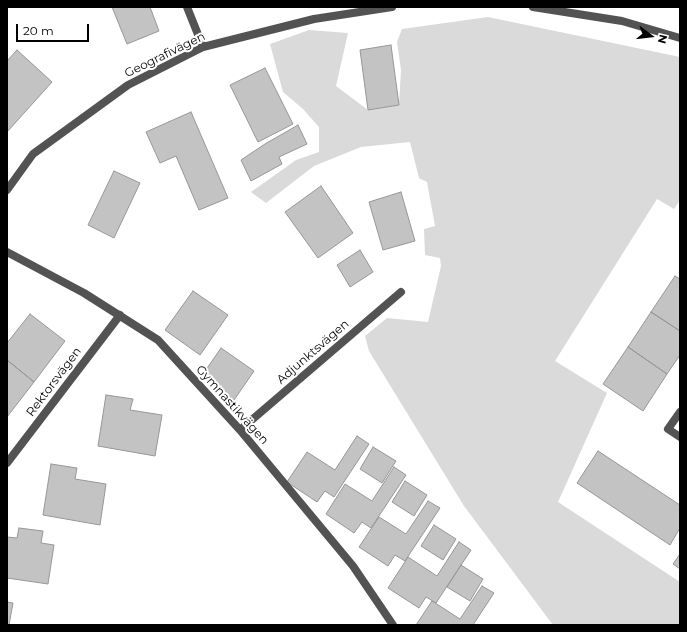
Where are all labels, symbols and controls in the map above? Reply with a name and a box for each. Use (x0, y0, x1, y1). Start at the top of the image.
scale bar (18, 16, 91, 42)
north arrow (631, 16, 671, 56)
text: 20 m (23, 23, 54, 38)
street label: Geografivägen (122, 29, 208, 81)
text: N (655, 33, 671, 45)
street label: Adjunktsvägen (274, 317, 352, 387)
street label: Rektorsvägen (23, 345, 85, 419)
street label: Gymnastikvägen (193, 362, 271, 448)

